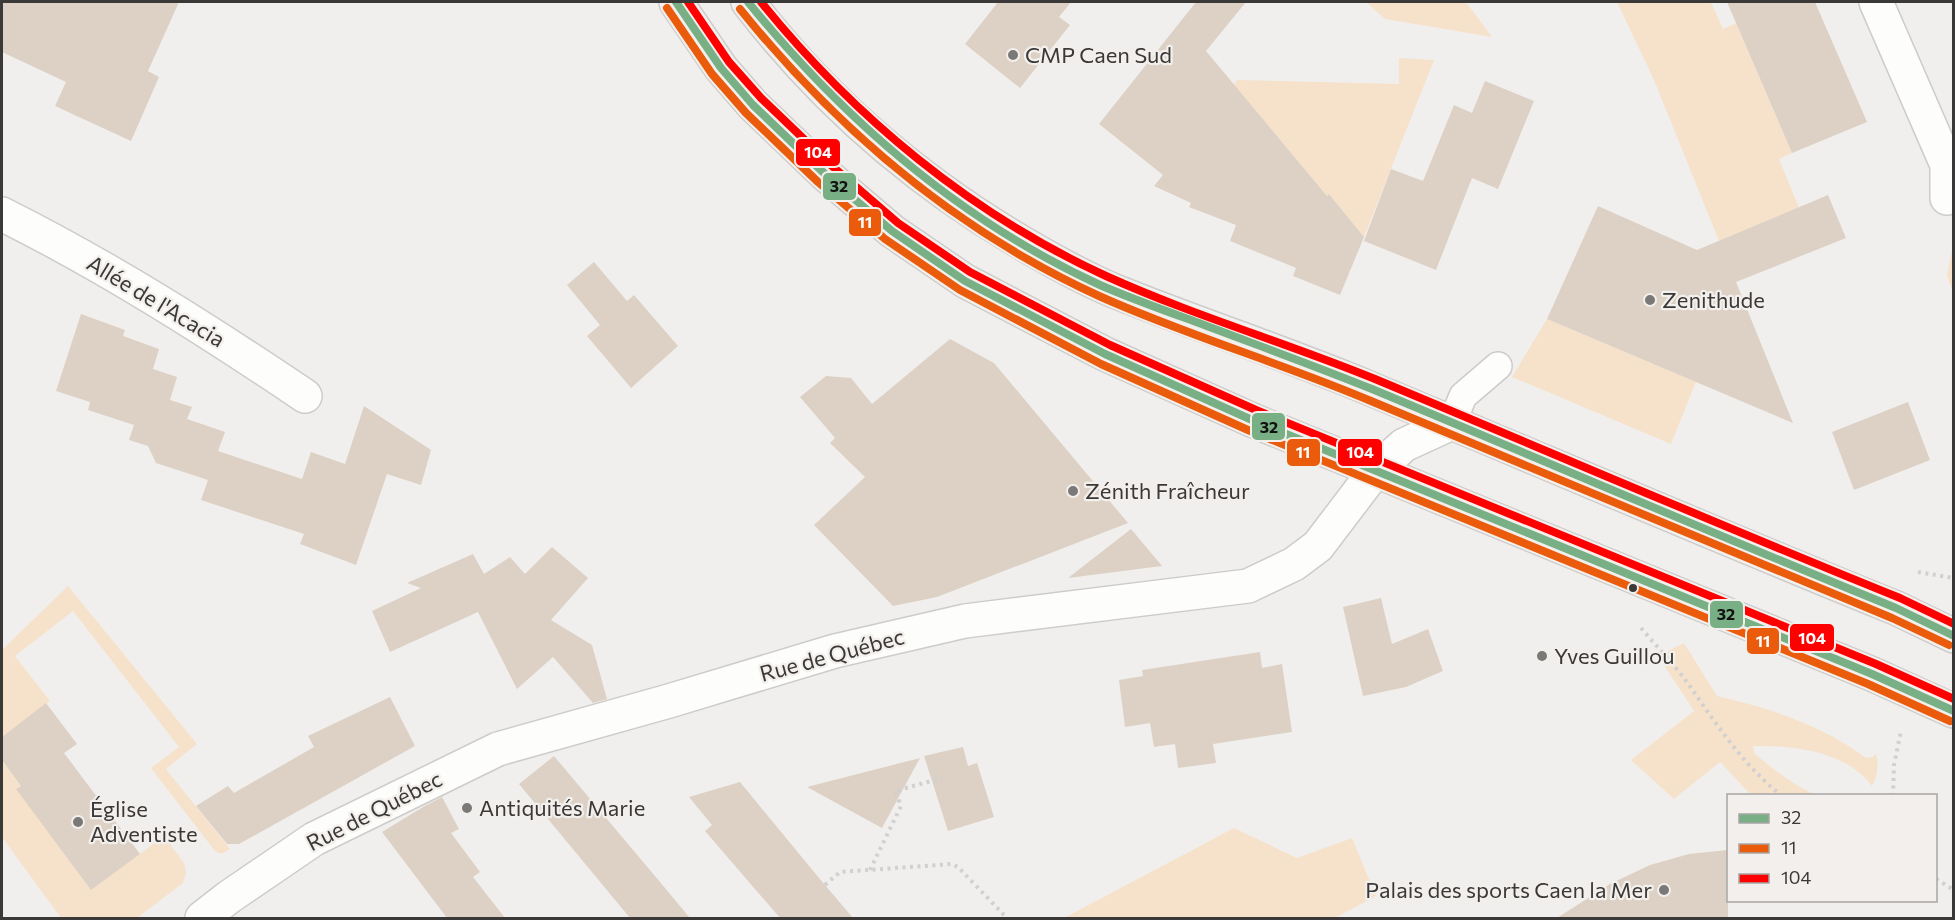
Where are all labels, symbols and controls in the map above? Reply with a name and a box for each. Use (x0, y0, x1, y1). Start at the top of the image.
place label: CMP Caen Sud (1025, 41, 1172, 68)
marker: CMP Caen Sud (1006, 48, 1020, 62)
line badge: 104 (795, 138, 841, 167)
text: 104 (804, 142, 832, 161)
line badge: 32 (822, 172, 857, 201)
text: 32 (830, 176, 848, 195)
line badge: 11 (848, 208, 882, 237)
text: 11 (858, 212, 872, 231)
street label: Allée de l'Acacia (82, 249, 230, 352)
place label: Zenithude (1662, 286, 1765, 313)
marker: Zenithude (1643, 293, 1657, 307)
line badge: 32 (1251, 412, 1286, 441)
text: 32 (1260, 417, 1278, 436)
line badge: 11 (1286, 438, 1321, 467)
line badge: 104 (1337, 438, 1383, 467)
text: 11 (1296, 442, 1310, 461)
text: 104 (1346, 442, 1374, 461)
place label: Zénith Fraîcheur (1085, 477, 1250, 504)
marker: Zénith Fraîcheur (1066, 484, 1080, 498)
unlabelled marker (1627, 582, 1639, 594)
line badge: 32 (1709, 600, 1744, 629)
text: 32 (1717, 604, 1735, 623)
street label: Rue de Québec (757, 622, 907, 687)
line badge: 104 (1789, 623, 1835, 652)
line badge: 11 (1746, 627, 1780, 655)
text: 104 (1798, 628, 1826, 647)
text: 11 (1756, 631, 1770, 650)
place label: Yves Guillou (1554, 642, 1674, 669)
marker: Yves Guillou (1535, 649, 1549, 663)
street label: Rue de Québec (301, 765, 446, 856)
place label: Antiquités Marie (479, 794, 645, 821)
legend (1727, 794, 1937, 902)
place label: Église Adventiste (90, 795, 198, 847)
marker: Antiquités Marie (460, 801, 474, 815)
text: 32 (1781, 806, 1801, 828)
marker: Église Adventiste (71, 815, 85, 829)
text: 11 (1781, 836, 1796, 858)
text: 104 (1781, 866, 1811, 888)
place label: Palais des sports Caen la Mer (1365, 876, 1652, 903)
marker: Palais des sports Caen la Mer (1657, 883, 1671, 897)

